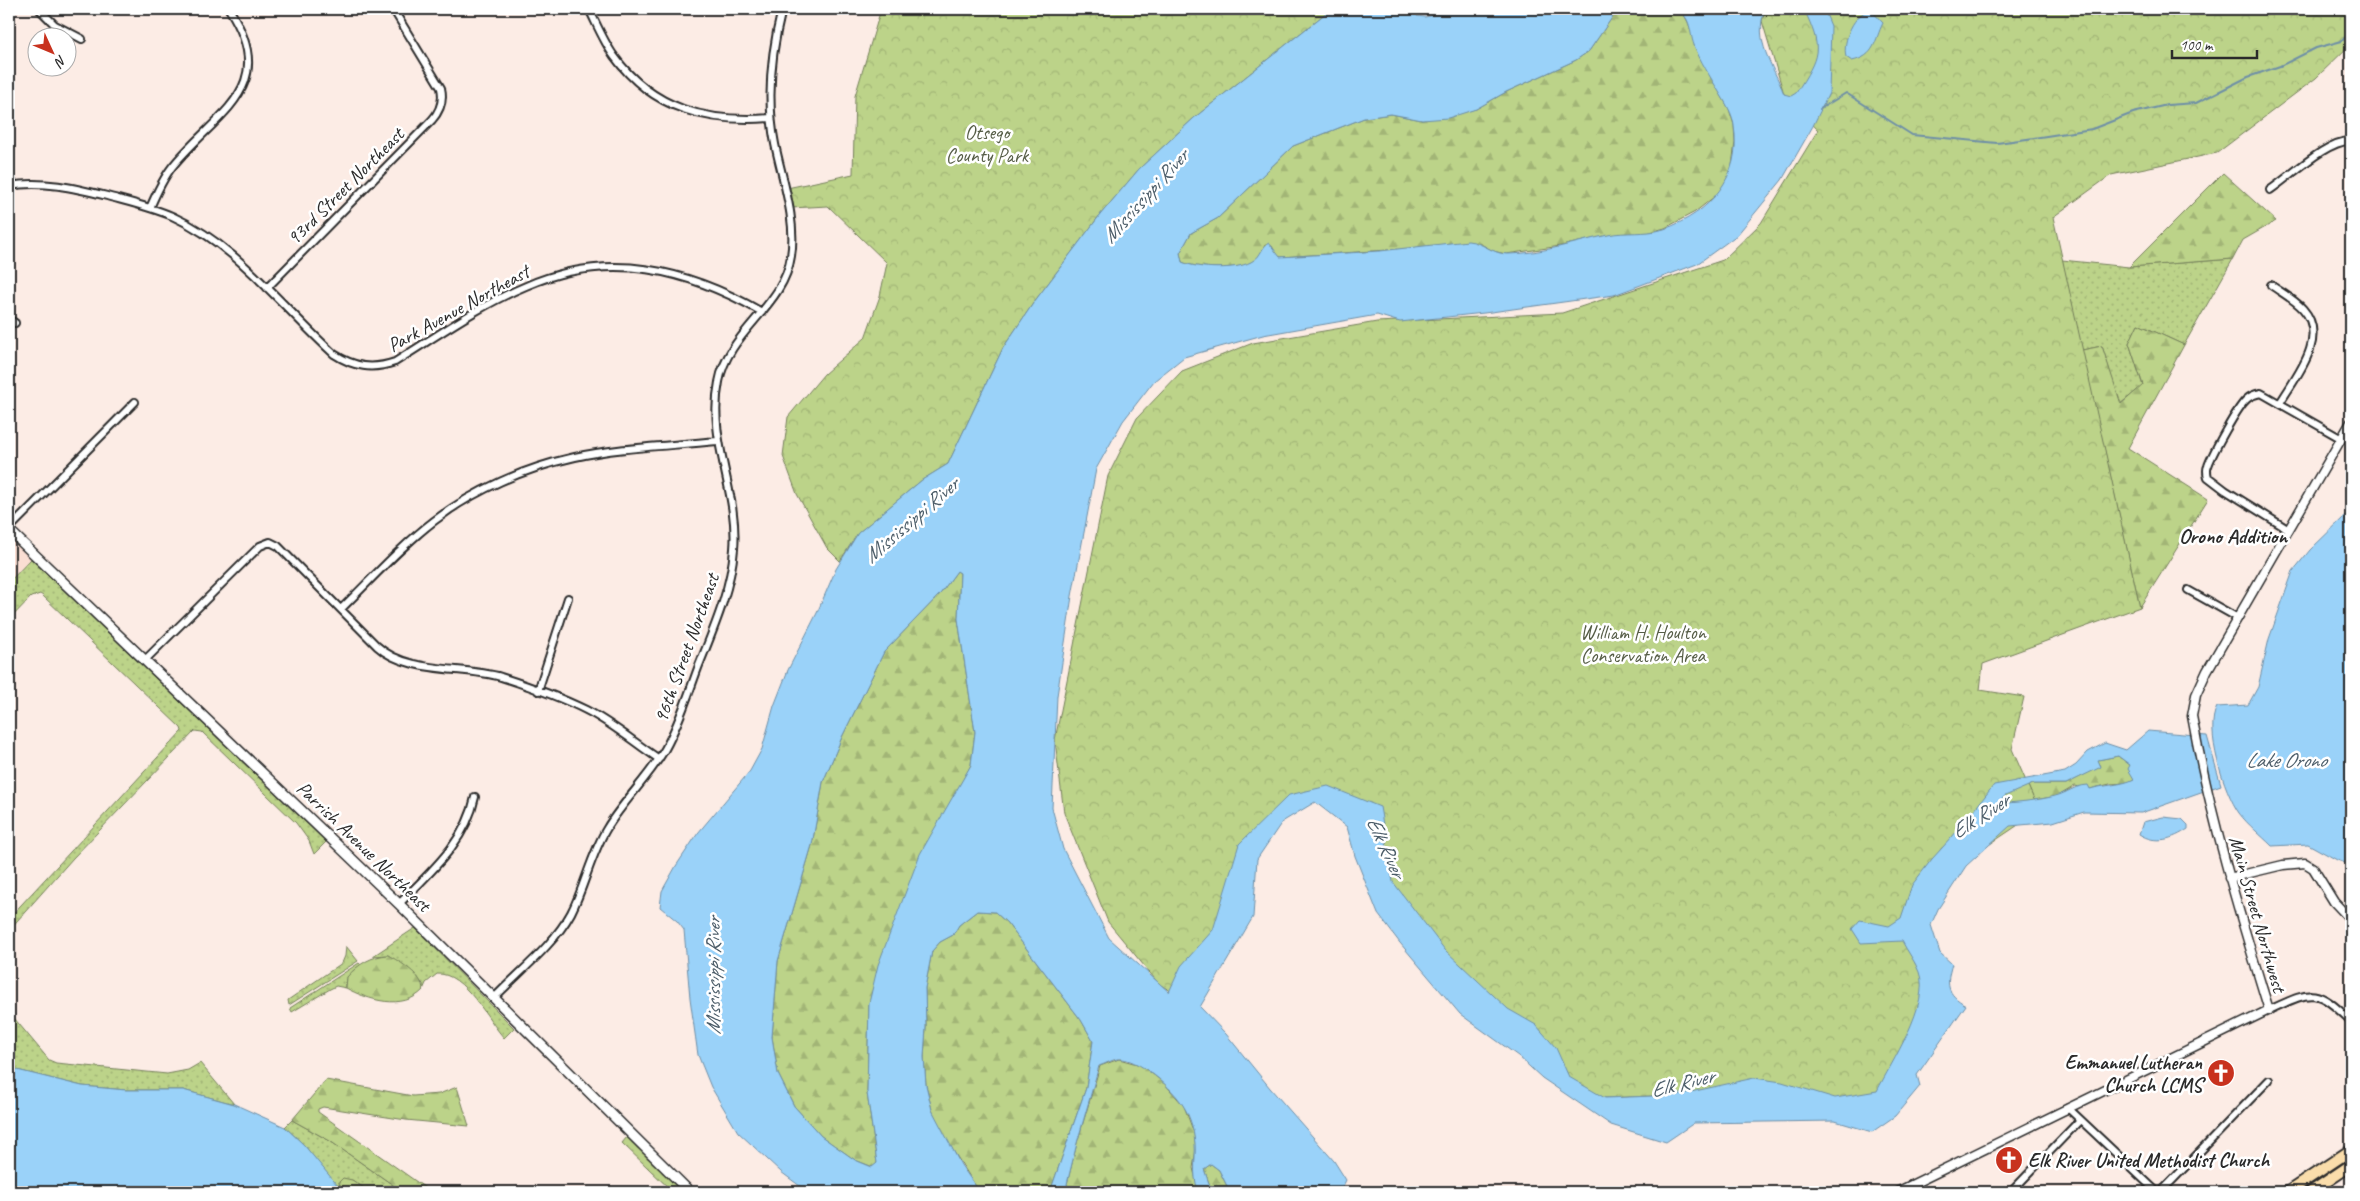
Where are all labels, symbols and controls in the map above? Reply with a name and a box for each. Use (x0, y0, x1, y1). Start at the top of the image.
north arrow (28, 28, 78, 78)
scale bar (2172, 28, 2258, 60)
text: 100 m (2180, 36, 2214, 55)
text: N (50, 52, 70, 71)
park label: Otsego County Park (946, 120, 1030, 168)
street label: 93rd Street Northeast (281, 121, 411, 250)
water label: Mississippi River (1096, 141, 1196, 248)
street label: Park Avenue Northeast (383, 257, 536, 358)
water label: Mississippi River (858, 469, 966, 568)
district label: Orono Addition (2179, 523, 2288, 549)
street label: 96th Street Northeast (648, 568, 726, 726)
park label: William H. Houlton Conservation Area (1580, 620, 1707, 668)
water label: Lake Orono (2246, 747, 2329, 773)
street label: Parrish Avenue Northeast (291, 776, 438, 919)
water label: Elk River (1946, 785, 2018, 844)
water label: Elk River (1361, 813, 1413, 885)
street label: Main Street Northwest (2223, 833, 2292, 997)
water label: Mississippi River (700, 914, 726, 1035)
place label: Emmanuel Lutheran Church LCMS (2065, 1050, 2207, 1098)
church icon: Emmanuel Lutheran Church LCMS (2206, 1058, 2236, 1088)
water label: Elk River (1648, 1062, 1720, 1103)
church icon: Elk River United Methodist Church (1994, 1145, 2024, 1175)
place label: Elk River United Methodist Church (2028, 1148, 2271, 1173)

